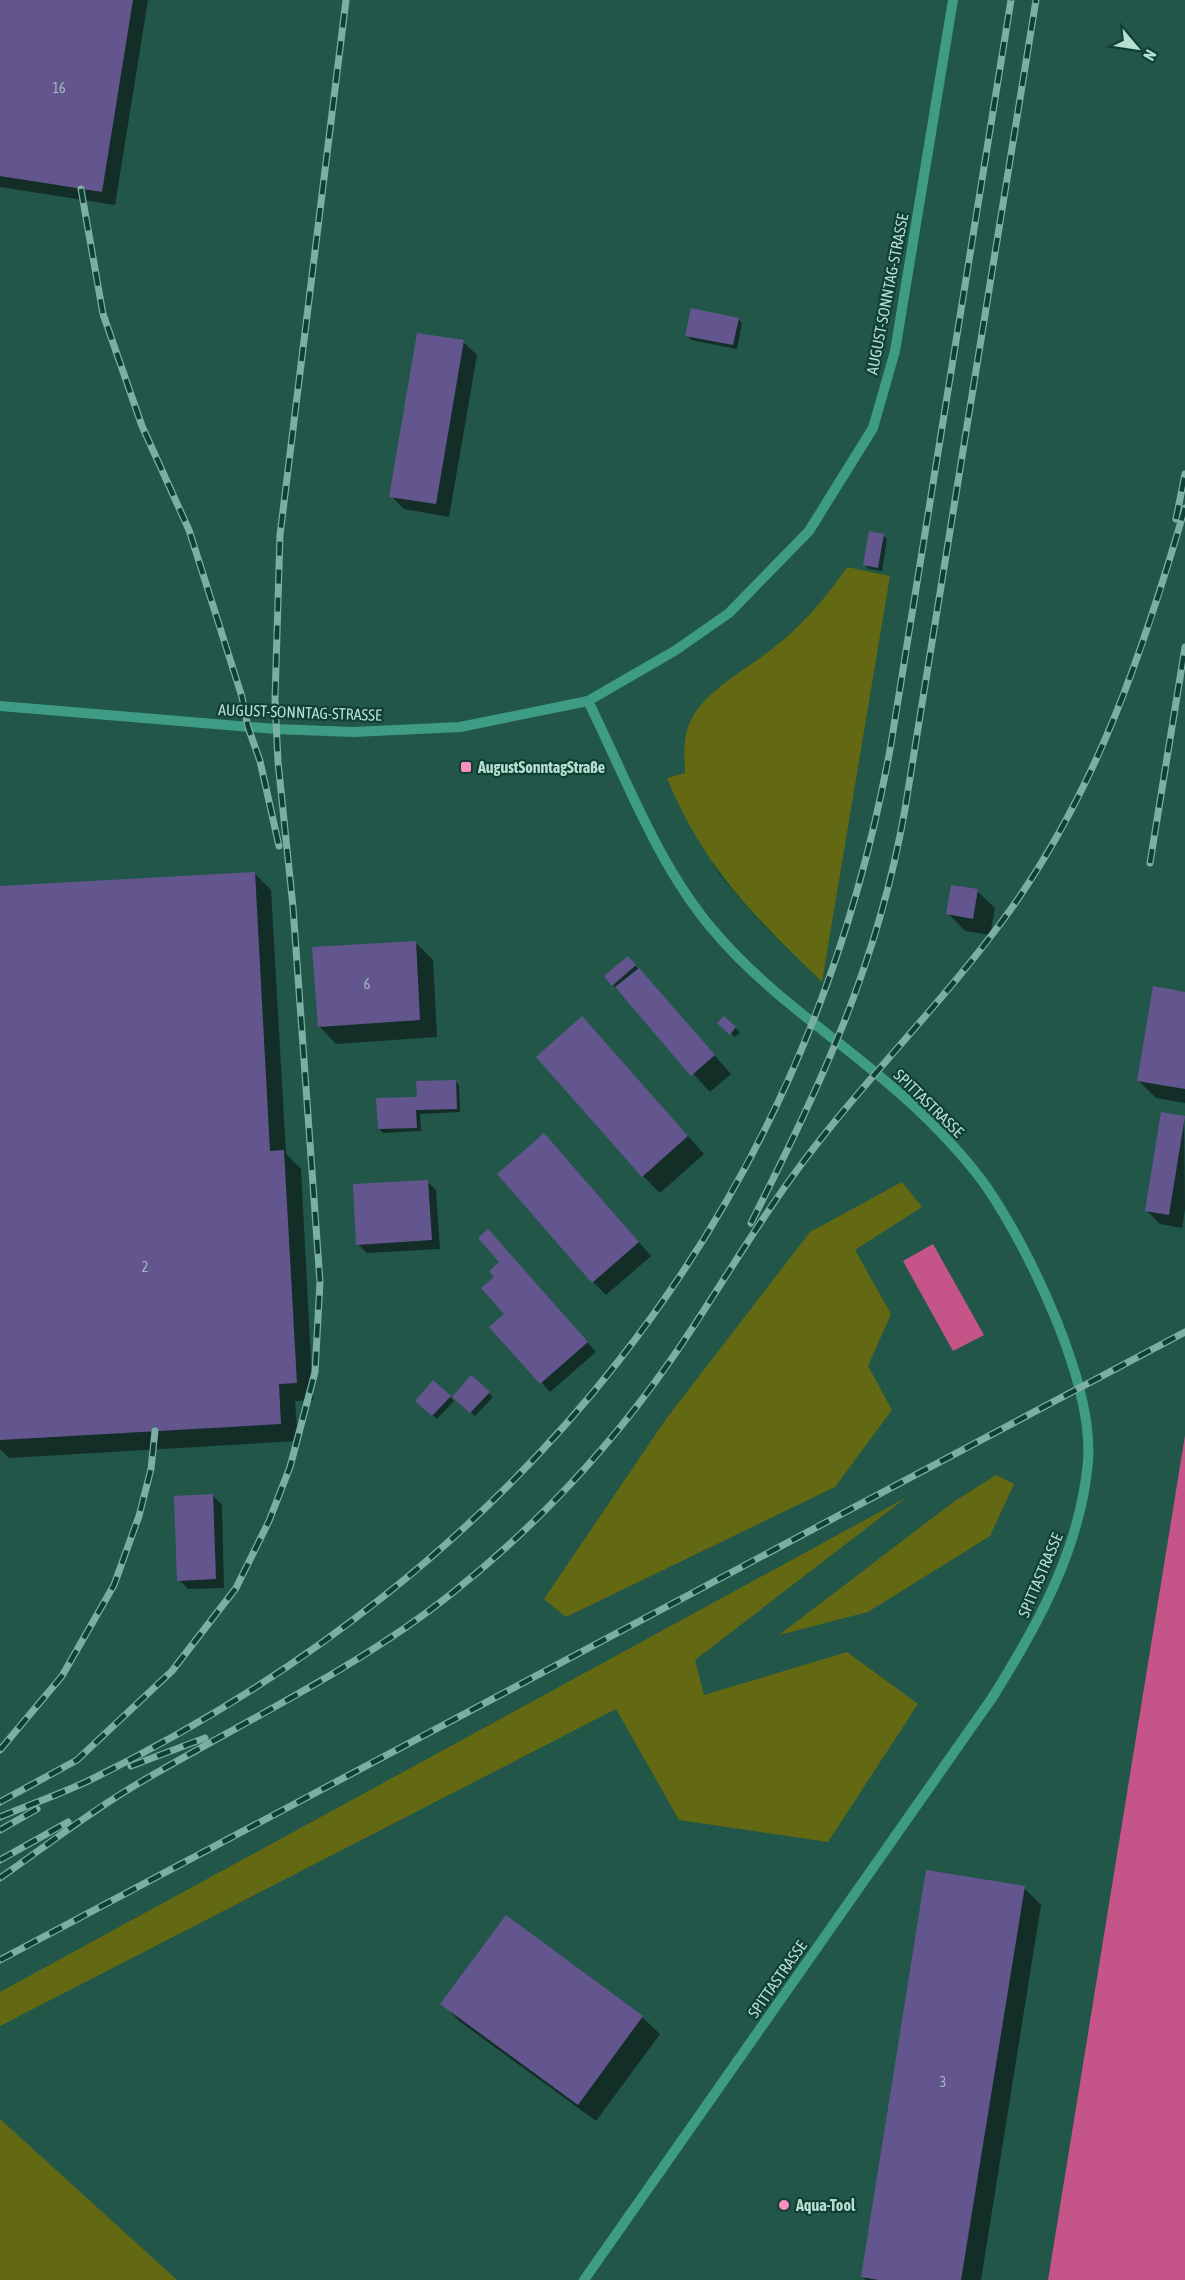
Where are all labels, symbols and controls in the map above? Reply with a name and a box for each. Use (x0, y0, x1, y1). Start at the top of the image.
north arrow (1107, 18, 1167, 78)
text: N (1140, 47, 1160, 64)
house number: 16 (52, 80, 66, 96)
street label: AUGUST-SONNTAG-STRASSE (863, 212, 911, 376)
street label: AUGUST-SONNTAG-STRASSE (218, 700, 382, 724)
place label: AugustSonntagStraße (477, 758, 605, 776)
marker: AugustSonntagStraße (459, 760, 473, 774)
house number: 6 (364, 976, 371, 992)
street label: SPITTASTRASSE (890, 1065, 968, 1141)
house number: 2 (142, 1259, 148, 1275)
street label: SPITTASTRASSE (1014, 1530, 1066, 1620)
street label: SPITTASTRASSE (744, 1937, 810, 2021)
house number: 3 (940, 2074, 946, 2090)
place label: Aqua-Tool (795, 2196, 856, 2214)
marker: Aqua-Tool (777, 2198, 791, 2212)

